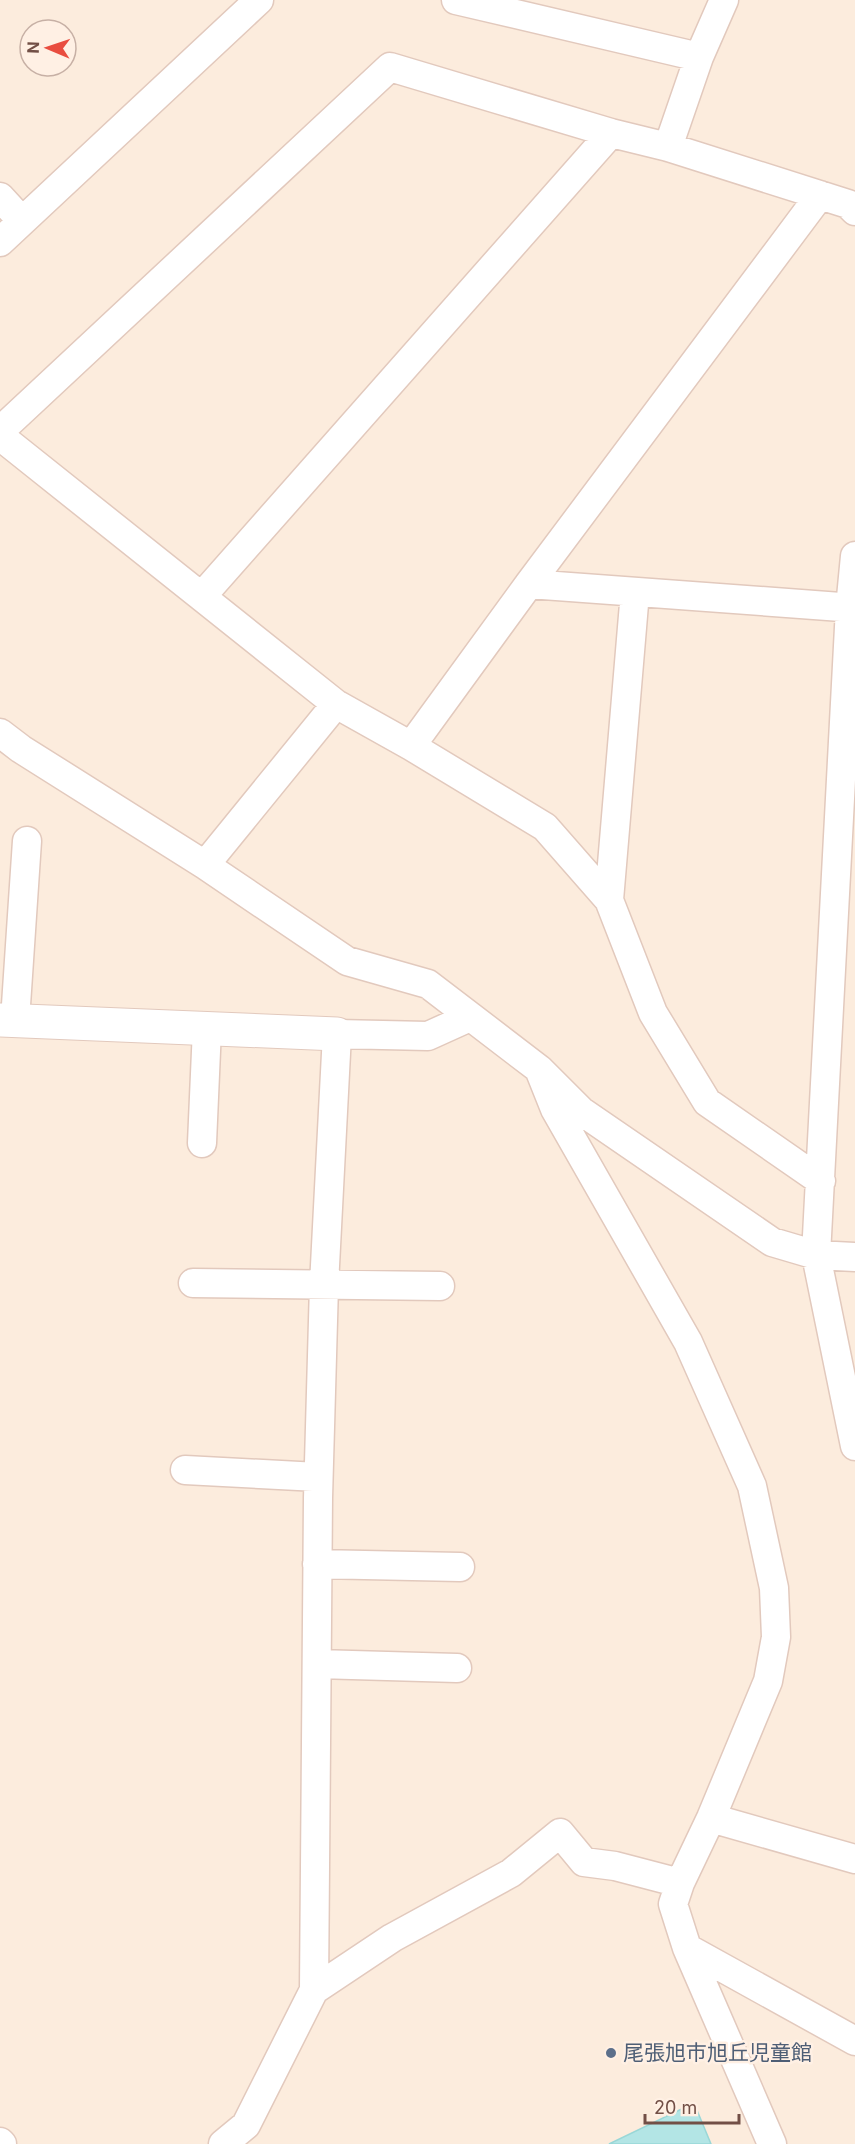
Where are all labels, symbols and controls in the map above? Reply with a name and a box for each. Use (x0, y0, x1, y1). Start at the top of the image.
north arrow (18, 18, 78, 78)
text: N (23, 41, 43, 54)
place label: 尾張旭市旭丘児童館 (623, 2040, 812, 2065)
marker: 尾張旭市旭丘児童館 (604, 2046, 618, 2060)
scale bar (645, 2087, 740, 2125)
text: 20 m (654, 2097, 697, 2118)

